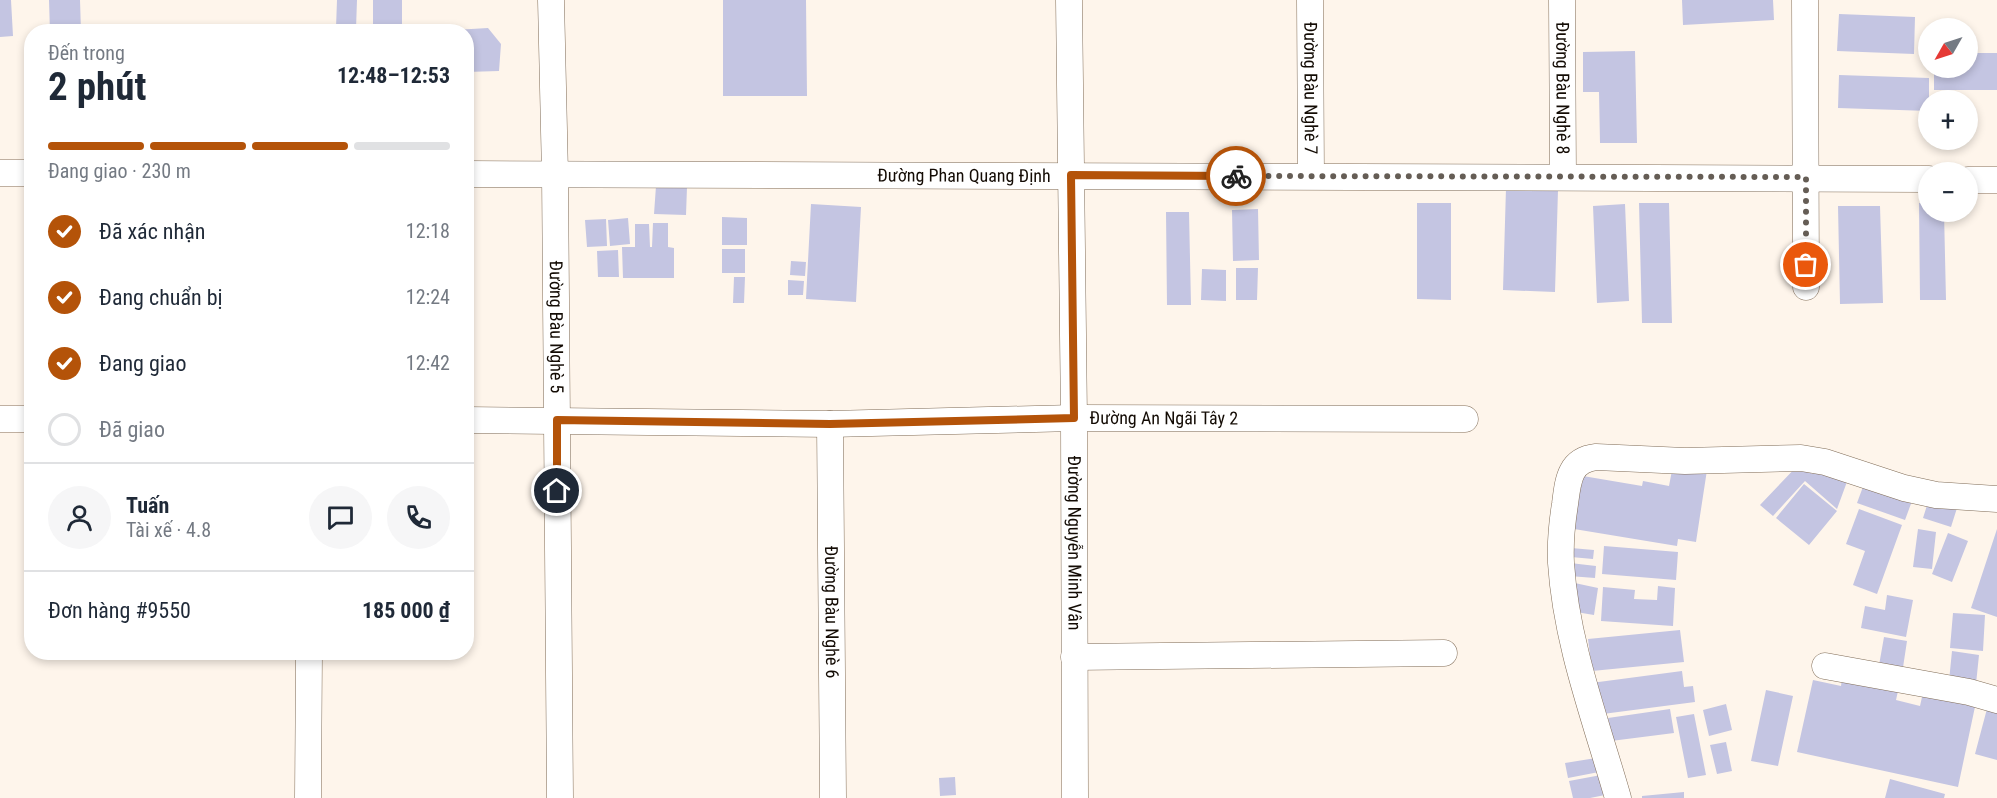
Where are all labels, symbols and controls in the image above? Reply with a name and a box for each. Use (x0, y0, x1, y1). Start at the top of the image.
north arrow (1918, 18, 1978, 78)
map controls (1918, 18, 1978, 222)
street label: Đường Bàu Nghè 7 (1300, 22, 1322, 155)
street label: Đường Bàu Nghè 8 (1552, 22, 1574, 154)
text: Đến trong (48, 41, 125, 65)
text: 12:48–12:53 (337, 63, 450, 88)
text: 2 phút (48, 64, 146, 110)
button: + (1918, 90, 1978, 150)
courier (1206, 146, 1266, 206)
text: Đang giao · 230 m (48, 159, 191, 183)
icon: bike (1220, 160, 1253, 193)
button: − (1918, 162, 1978, 222)
street label: Đường Phan Quang Định (877, 164, 1051, 186)
icon: check (48, 215, 81, 248)
text: Đã xác nhận (99, 219, 205, 244)
text: 12:18 (406, 219, 450, 243)
pin (1780, 239, 1831, 290)
icon: bag (1789, 248, 1822, 281)
street label: Đường Bàu Nghè 5 (546, 260, 568, 394)
icon: check (48, 281, 81, 314)
text: Đang chuẩn bị (99, 285, 223, 310)
text: 12:24 (406, 285, 450, 309)
icon: check (48, 347, 81, 380)
text: Đang giao (99, 351, 186, 376)
text: 12:42 (406, 351, 450, 375)
street label: Đường An Ngãi Tây 2 (1090, 407, 1238, 428)
text: Đã giao (99, 417, 165, 442)
street label: Đường Nguyễn Minh Vân (1064, 455, 1086, 631)
pin (531, 465, 582, 516)
icon: home (540, 474, 573, 507)
button: person (48, 486, 111, 549)
button: chat (309, 486, 372, 549)
button: phone (387, 486, 450, 549)
text: Tuấn (126, 493, 169, 518)
text: Tài xế · 4.8 (126, 518, 211, 542)
street label: Đường Bàu Nghè 6 (821, 546, 843, 678)
text: Đơn hàng #9550 (48, 598, 191, 623)
text: 185 000 ₫ (362, 598, 450, 623)

